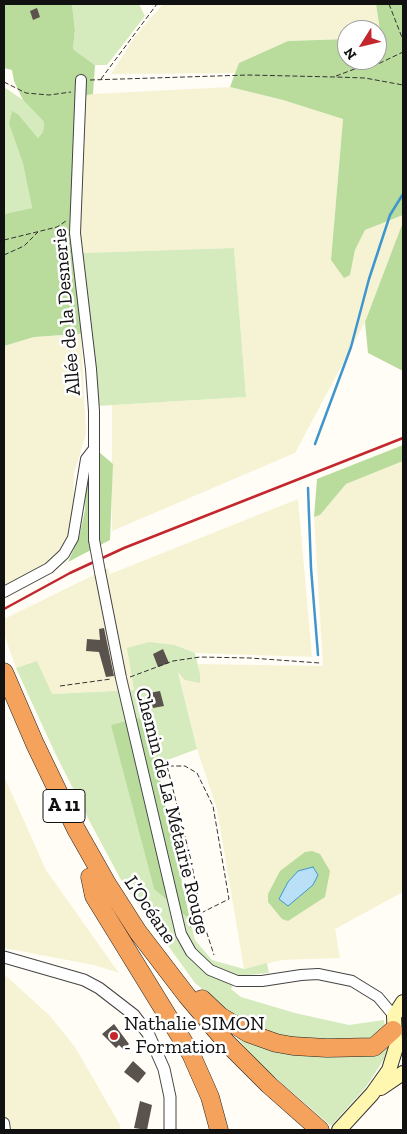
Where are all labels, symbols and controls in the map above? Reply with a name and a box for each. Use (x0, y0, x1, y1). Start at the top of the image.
north arrow (337, 20, 387, 70)
text: N (340, 44, 360, 63)
street label: Allée de la Desnerie (48, 227, 86, 397)
street label: Chemin de La Métairie Rouge (130, 685, 214, 937)
road number: A 11 (43, 789, 85, 822)
street label: L’Océane (119, 872, 181, 948)
place label: Nathalie SIMON - Formation (124, 1012, 265, 1059)
marker: Nathalie SIMON - Formation (108, 1030, 120, 1042)

